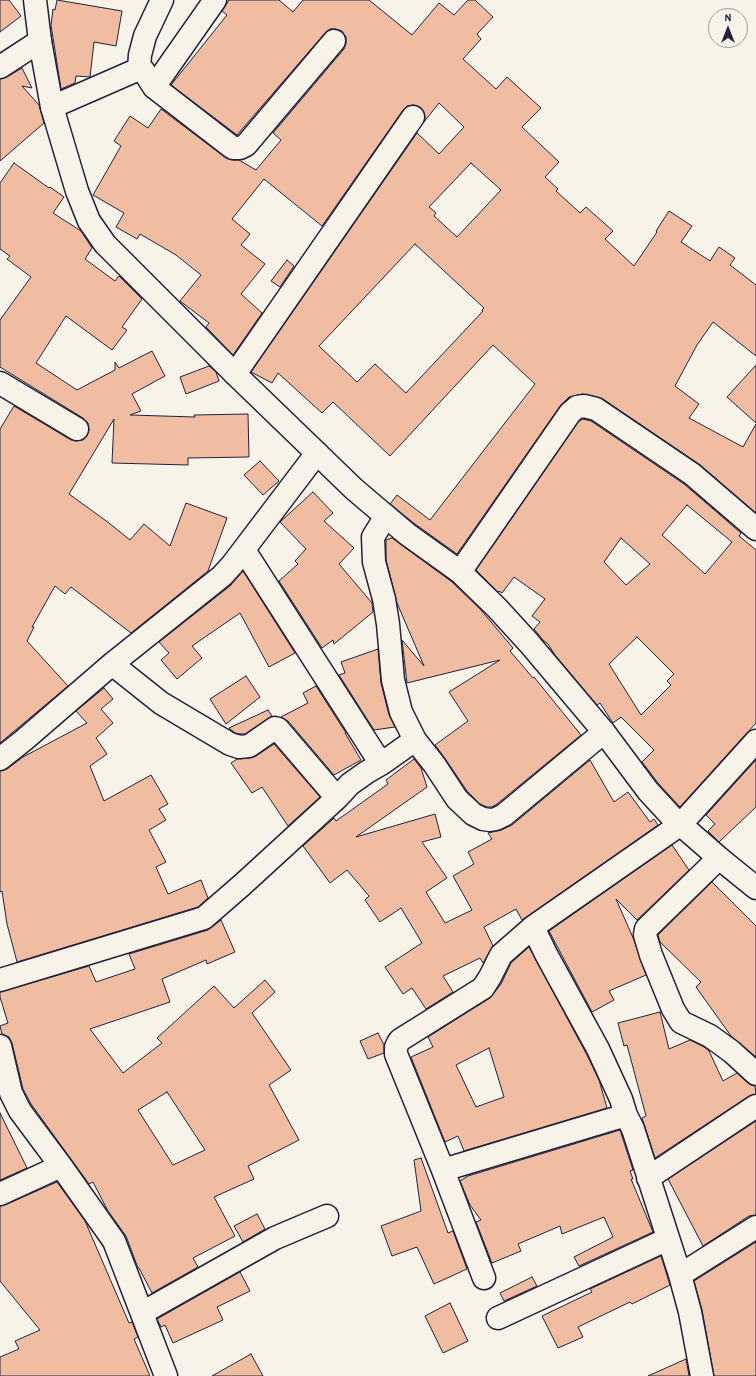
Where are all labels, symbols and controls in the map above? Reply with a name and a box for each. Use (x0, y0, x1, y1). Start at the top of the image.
north arrow (708, 8, 748, 48)
text: N (725, 10, 731, 24)

